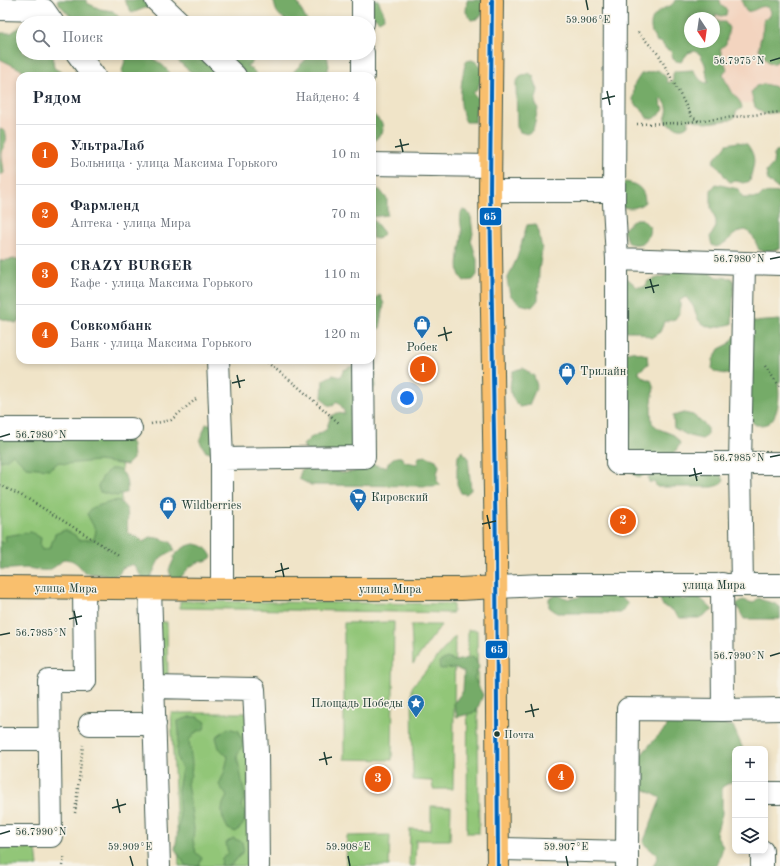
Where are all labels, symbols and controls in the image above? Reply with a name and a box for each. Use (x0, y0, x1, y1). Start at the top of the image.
north arrow (684, 12, 720, 48)
text: 59.906°E (566, 15, 610, 25)
search box (16, 16, 376, 60)
icon: search (30, 27, 52, 49)
text: Поиск (62, 31, 103, 46)
text: 56.7975°N (713, 56, 765, 66)
text: Рядом (32, 90, 81, 107)
text: Найдено: 4 (296, 91, 360, 104)
text: УльтраЛаб (70, 139, 145, 154)
text: 1 (41, 148, 49, 161)
text: 10 m (331, 148, 360, 161)
text: Больница · улица Максима Горького (70, 157, 278, 170)
text: Фармленд (70, 199, 139, 214)
line badge: 65 (479, 207, 502, 226)
text: 2 (41, 208, 49, 221)
text: 70 m (331, 208, 360, 221)
text: 65 (484, 212, 496, 223)
text: Аптека · улица Мира (70, 217, 191, 230)
text: 56.7980°N (713, 254, 765, 264)
text: CRAZY BURGER (70, 259, 192, 274)
text: 3 (41, 268, 49, 281)
text: 110 m (323, 268, 360, 281)
text: Кафе · улица Максима Горького (70, 277, 253, 290)
shop icon: Робек (412, 314, 432, 339)
text: Совкомбанк (70, 319, 152, 334)
text: 4 (41, 328, 49, 341)
text: 120 m (323, 328, 360, 341)
text: Банк · улица Максима Горького (70, 337, 252, 350)
place label: Робек (407, 342, 437, 354)
pin: 1 (410, 354, 436, 384)
shop icon: Трилайн (557, 361, 577, 386)
place label: Трилайн (580, 366, 627, 378)
your location (397, 388, 417, 408)
text: 56.7980°N (15, 430, 67, 440)
text: 56.7985°N (713, 453, 765, 463)
supermarket icon: Кировский (348, 487, 368, 512)
place label: Кировский (371, 492, 428, 504)
shop icon: Wildberries (158, 495, 178, 520)
place label: Wildberries (181, 500, 242, 512)
pin: 2 (610, 506, 636, 536)
street label: улица Мира (683, 580, 745, 592)
street label: улица Мира (35, 582, 98, 596)
street label: улица Мира (359, 584, 421, 596)
text: 56.7985°N (15, 628, 67, 638)
line badge: 65 (485, 640, 508, 659)
text: 65 (491, 645, 503, 656)
text: 56.7990°N (713, 651, 765, 661)
place icon: Площадь Победы (406, 693, 426, 718)
place label: Площадь Победы (311, 698, 403, 710)
marker: Почта (492, 729, 502, 739)
place label: Почта (504, 730, 535, 741)
map controls (732, 746, 768, 854)
button: + (732, 746, 768, 782)
pin: 4 (548, 762, 574, 792)
pin: 3 (365, 764, 391, 794)
button: − (732, 782, 768, 818)
button: layers (732, 818, 768, 854)
text: 56.7990°N (15, 827, 67, 837)
text: 59.909°E (108, 842, 152, 852)
text: 59.908°E (326, 842, 370, 852)
text: 59.907°E (544, 842, 588, 852)

